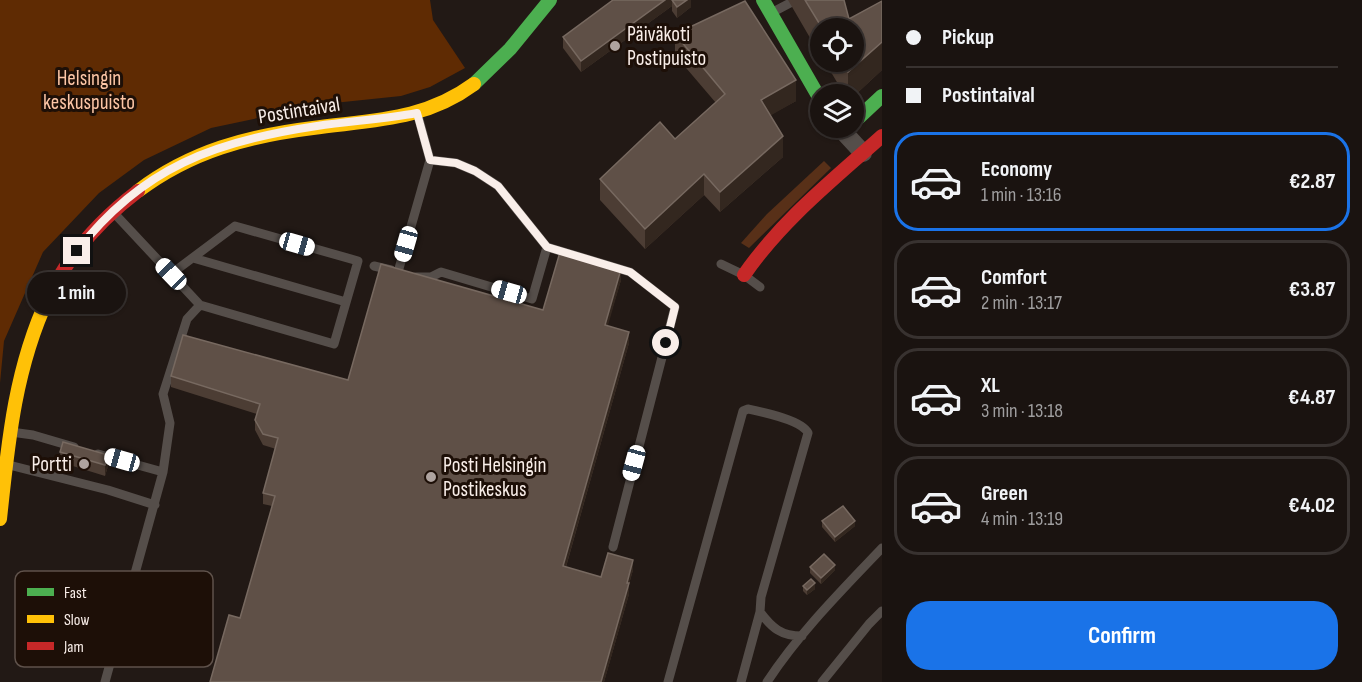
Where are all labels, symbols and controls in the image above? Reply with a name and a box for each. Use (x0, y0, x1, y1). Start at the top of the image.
map controls (810, 18, 864, 138)
button: locate (810, 18, 864, 72)
place label: Päiväkoti Postipuisto (627, 22, 706, 71)
text: Pickup (942, 24, 994, 51)
marker: Päiväkoti Postipuisto (608, 39, 622, 53)
park label: Helsingin keskuspuisto (43, 66, 135, 115)
text: Postintaival (942, 82, 1035, 109)
button: layers (810, 84, 864, 138)
street label: Postintaival (256, 92, 342, 129)
icon: car (909, 155, 963, 209)
text: Economy (981, 156, 1052, 183)
text: €2.87 (1289, 168, 1335, 195)
text: 1 min · 13:16 (981, 183, 1062, 207)
car (392, 224, 420, 264)
car (277, 230, 317, 258)
route end (63, 237, 90, 264)
car (152, 255, 190, 293)
icon: car (909, 263, 963, 317)
text: Comfort (981, 264, 1047, 291)
callout: 1 min (28, 272, 127, 314)
text: €3.87 (1289, 276, 1335, 303)
car (489, 278, 529, 306)
text: 1 min (58, 281, 95, 305)
text: 2 min · 13:17 (981, 291, 1062, 315)
route start (652, 329, 679, 356)
icon: car (909, 371, 963, 425)
text: XL (981, 372, 1000, 399)
text: €4.87 (1288, 384, 1335, 411)
text: 3 min · 13:18 (981, 399, 1063, 423)
car (621, 443, 647, 483)
car (102, 446, 142, 474)
place label: Portti (31, 452, 72, 477)
place label: Posti Helsingin Postikeskus (443, 453, 547, 502)
marker: Portti (77, 457, 91, 471)
marker: Posti Helsingin Postikeskus (424, 470, 438, 484)
icon: car (909, 479, 963, 533)
text: Green (981, 480, 1028, 507)
text: €4.02 (1288, 492, 1335, 519)
text: 4 min · 13:19 (981, 507, 1063, 531)
legend (15, 571, 213, 667)
text: Fast (64, 584, 87, 603)
button: Confirm (906, 601, 1338, 670)
text: Slow (64, 611, 89, 630)
text: Jam (63, 638, 84, 657)

